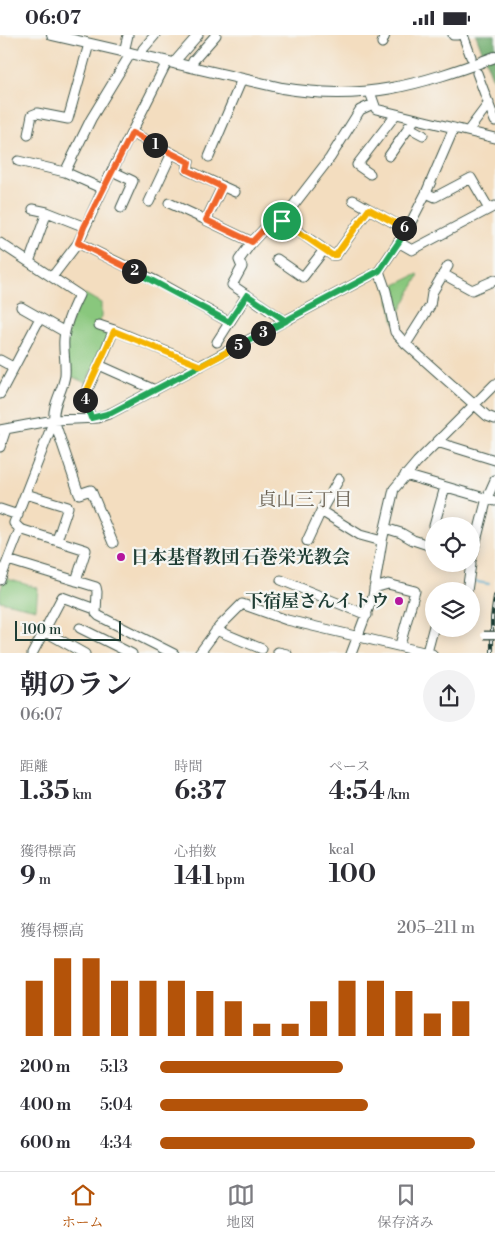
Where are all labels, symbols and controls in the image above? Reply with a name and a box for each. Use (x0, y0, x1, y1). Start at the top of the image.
text: 06:07 (25, 6, 81, 30)
pin: 1 (142, 133, 168, 157)
text: 1 (152, 136, 159, 154)
pin (261, 200, 303, 242)
icon: arrive (268, 207, 296, 235)
pin: 6 (392, 215, 416, 241)
text: 6 (400, 219, 409, 237)
pin: 2 (122, 259, 146, 283)
text: 2 (130, 262, 139, 280)
pin: 3 (250, 321, 276, 345)
text: 3 (259, 324, 268, 342)
pin: 5 (226, 333, 250, 359)
text: 5 (234, 337, 243, 355)
pin: 4 (72, 387, 98, 413)
text: 4 (81, 391, 90, 409)
district label: 貞山三丁目 (257, 488, 353, 512)
map controls (425, 517, 480, 637)
button: locate (425, 517, 480, 572)
place label: 日本基督教団 石巻栄光教会 (131, 546, 350, 569)
marker: 日本基督教団 石巻栄光教会 (115, 551, 127, 563)
button: layers (425, 582, 480, 637)
place label: 下宿屋さんイトウ (245, 590, 389, 613)
marker: 下宿屋さんイトウ (393, 595, 405, 607)
scale bar (15, 619, 121, 642)
text: 100 m (22, 621, 61, 639)
text: 朝のラン (20, 668, 132, 703)
button: share (423, 670, 475, 722)
text: 06:07 (20, 705, 62, 725)
text: 距離 (20, 758, 48, 776)
text: 時間 (174, 758, 202, 776)
text: ペース (329, 758, 370, 776)
text: 1.35 (20, 776, 70, 807)
text: 6:37 (174, 776, 226, 807)
text: 4:54 (329, 776, 385, 807)
text: km (70, 786, 92, 804)
text: /km (385, 786, 410, 804)
text: kcal (329, 841, 354, 859)
text: 獲得標高 (20, 843, 76, 861)
text: 心拍数 (174, 843, 216, 861)
text: 100 (329, 859, 376, 890)
text: 9 (20, 861, 36, 892)
text: 141 (174, 861, 214, 892)
text: m (36, 871, 51, 889)
text: bpm (214, 871, 245, 889)
text: 205–211 m (397, 918, 475, 938)
text: 獲得標高 (20, 921, 84, 941)
text: 200 m (20, 1057, 70, 1077)
text: 5:13 (100, 1057, 128, 1077)
text: 400 m (20, 1095, 71, 1115)
text: 5:04 (100, 1095, 133, 1115)
text: 600 m (20, 1133, 70, 1153)
text: 4:34 (100, 1133, 132, 1153)
tab: ホーム (62, 1181, 104, 1232)
tab: 地図 (227, 1181, 255, 1232)
tab: 保存済み (378, 1181, 434, 1232)

